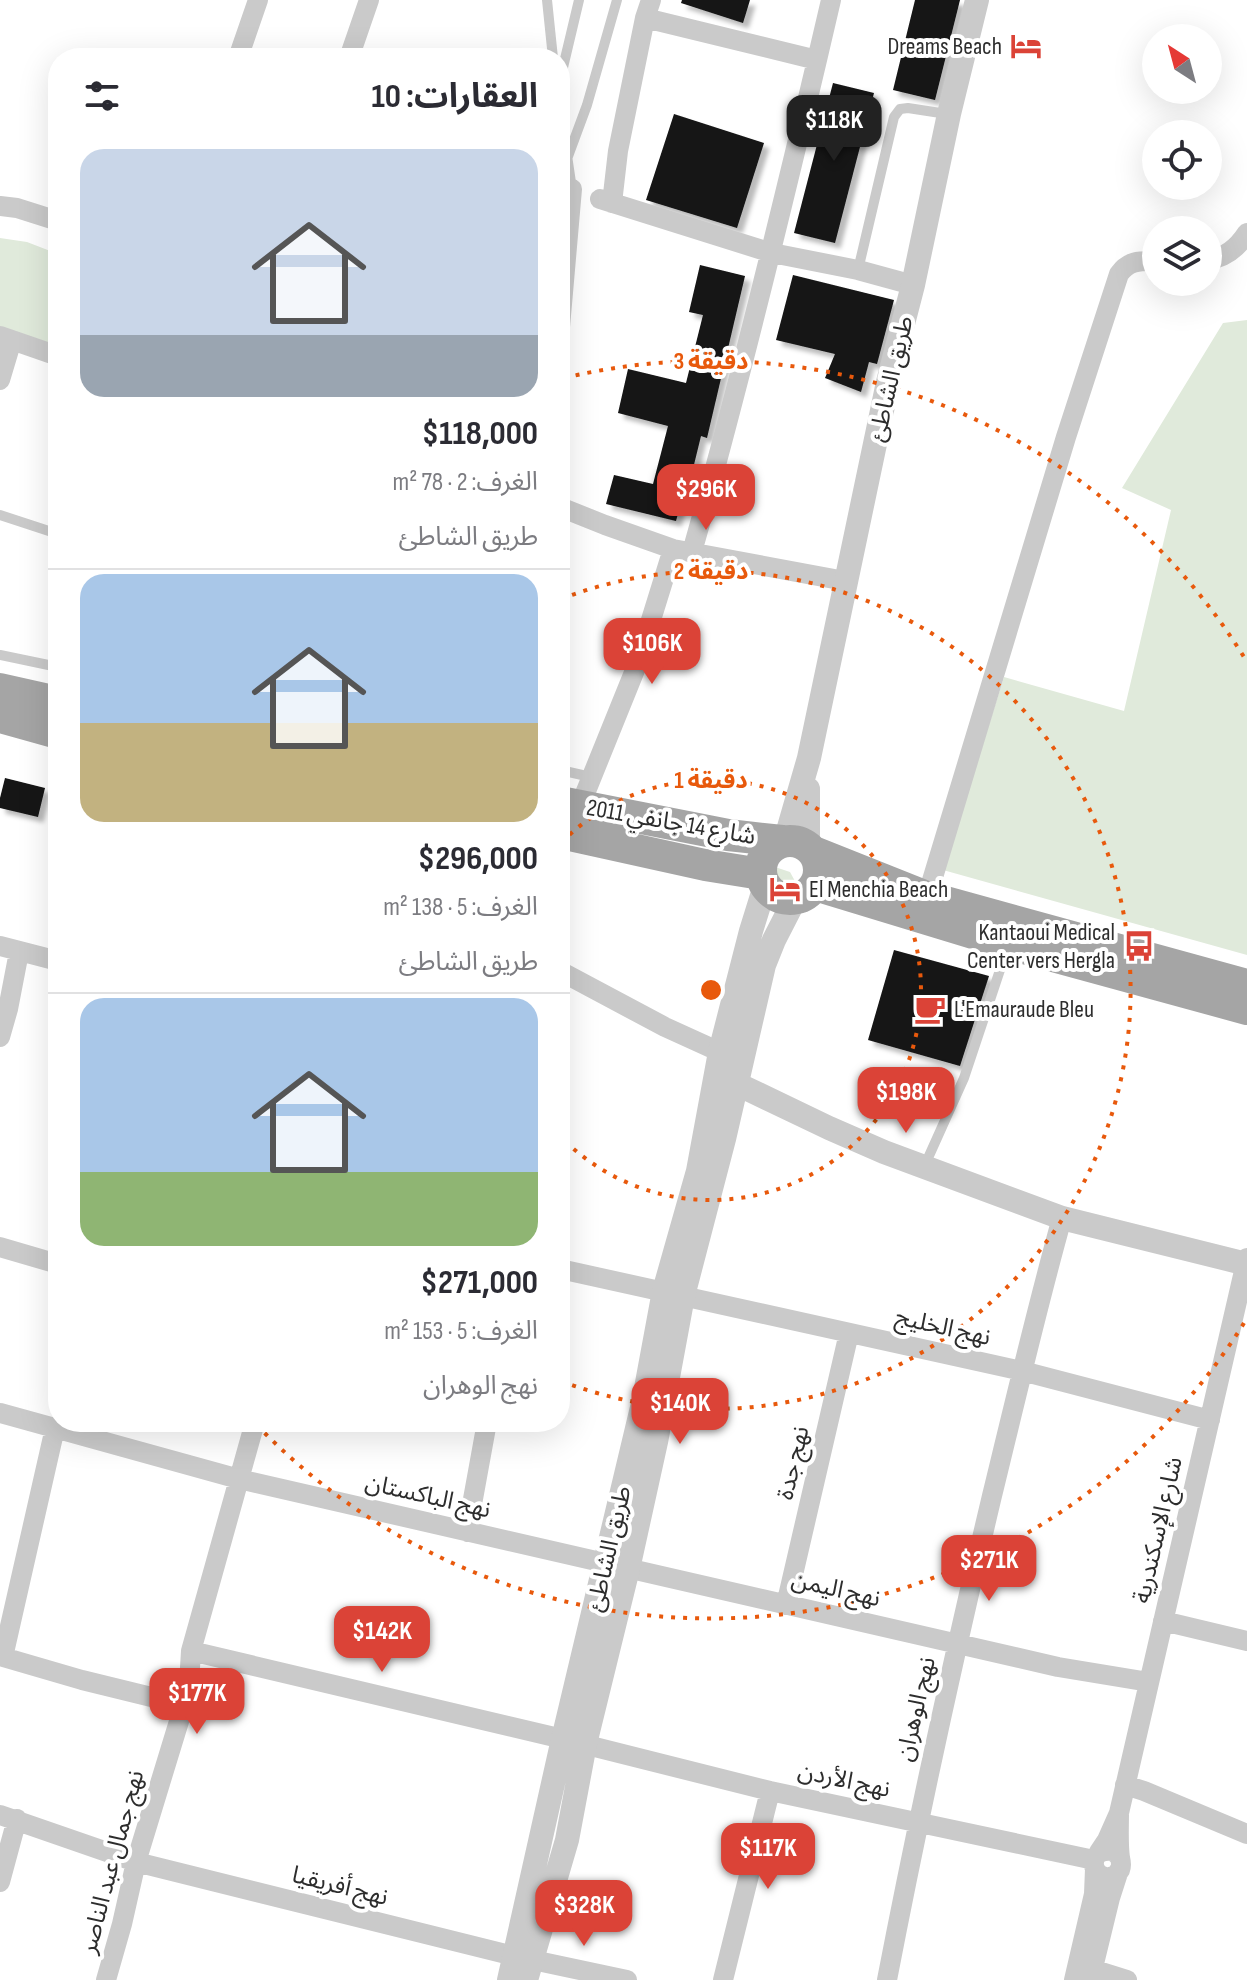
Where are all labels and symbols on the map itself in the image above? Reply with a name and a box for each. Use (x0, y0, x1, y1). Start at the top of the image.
north arrow (1142, 24, 1222, 104)
hotel icon: Dreams Beach (1009, 29, 1043, 63)
place label: Dreams Beach (888, 32, 1002, 61)
pin: $118K (778, 95, 890, 163)
street label: طريق الشاطئ (862, 313, 920, 445)
text: 3 دقيقة (674, 347, 748, 376)
pin: $296K (650, 464, 762, 532)
text: 2 دقيقة (674, 557, 748, 586)
pin: $106K (596, 618, 708, 686)
text: 1 دقيقة (674, 766, 748, 795)
street label: شارع 14 جانفي 2011 (584, 793, 758, 855)
hotel icon: El Menchia Beach (768, 872, 802, 906)
place label: El Menchia Beach (809, 875, 948, 904)
place label: Kantaoui Medical Center vers Hergla (967, 918, 1115, 975)
bus stop icon: Kantaoui Medical Center vers Hergla (1122, 929, 1156, 963)
centre of rings (697, 976, 725, 1004)
cafe icon: L'Emauraude Bleu (913, 992, 947, 1026)
place label: L'Emauraude Bleu (954, 995, 1094, 1024)
pin: $198K (850, 1067, 962, 1135)
street label: نهج الخليج (892, 1302, 994, 1354)
pin: $140K (624, 1378, 736, 1446)
street label: نهج جدة (770, 1423, 817, 1503)
street label: شارع الإسكندرية (1127, 1454, 1191, 1606)
street label: نهج الباكستان (362, 1467, 494, 1526)
street label: طريق الشاطئ (580, 1483, 638, 1615)
pin: $271K (933, 1535, 1045, 1603)
street label: نهج اليمن (788, 1565, 883, 1615)
pin: $142K (326, 1606, 438, 1674)
street label: نهج الوهران (890, 1654, 944, 1764)
pin: $177K (141, 1668, 253, 1736)
street label: نهج الأردن (795, 1756, 893, 1806)
street label: نهج جمال عبد الناصر (73, 1767, 152, 1958)
pin: $117K (712, 1823, 824, 1891)
street label: نهج أفريقيا (288, 1858, 392, 1914)
pin: $328K (528, 1880, 640, 1948)

